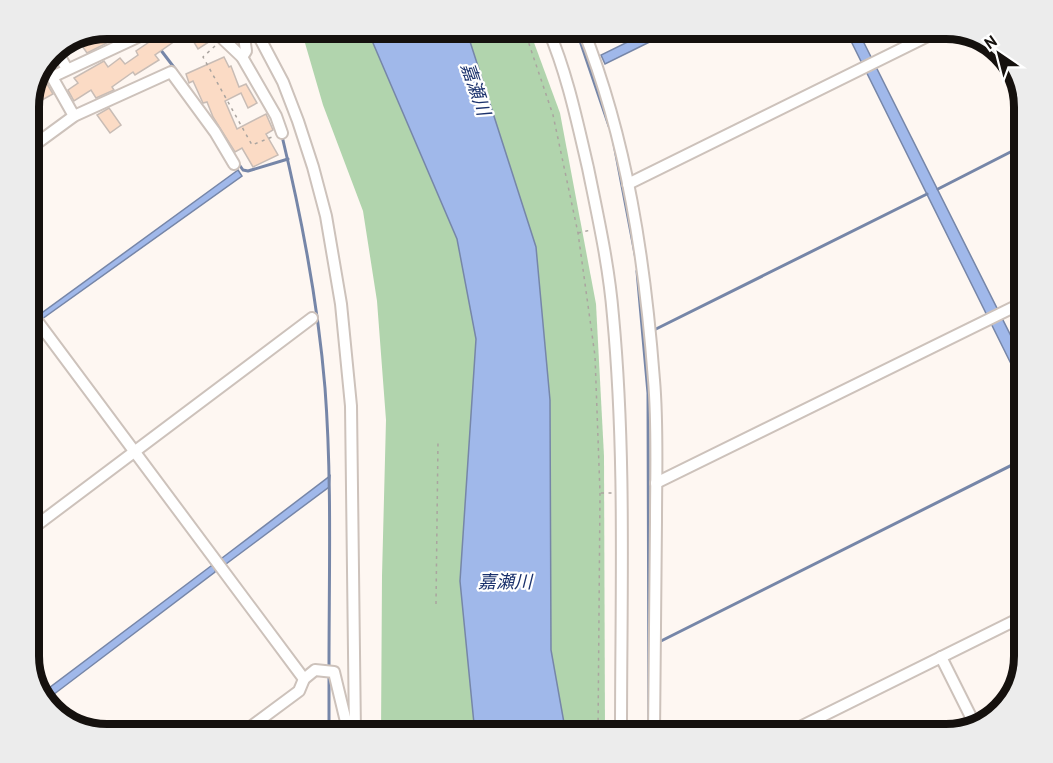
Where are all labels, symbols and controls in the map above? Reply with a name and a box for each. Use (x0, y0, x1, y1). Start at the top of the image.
north arrow (969, 24, 1029, 84)
text: N (980, 31, 1000, 53)
water label: 嘉瀬川 (456, 60, 496, 120)
water label: 嘉瀬川 (478, 570, 534, 593)

